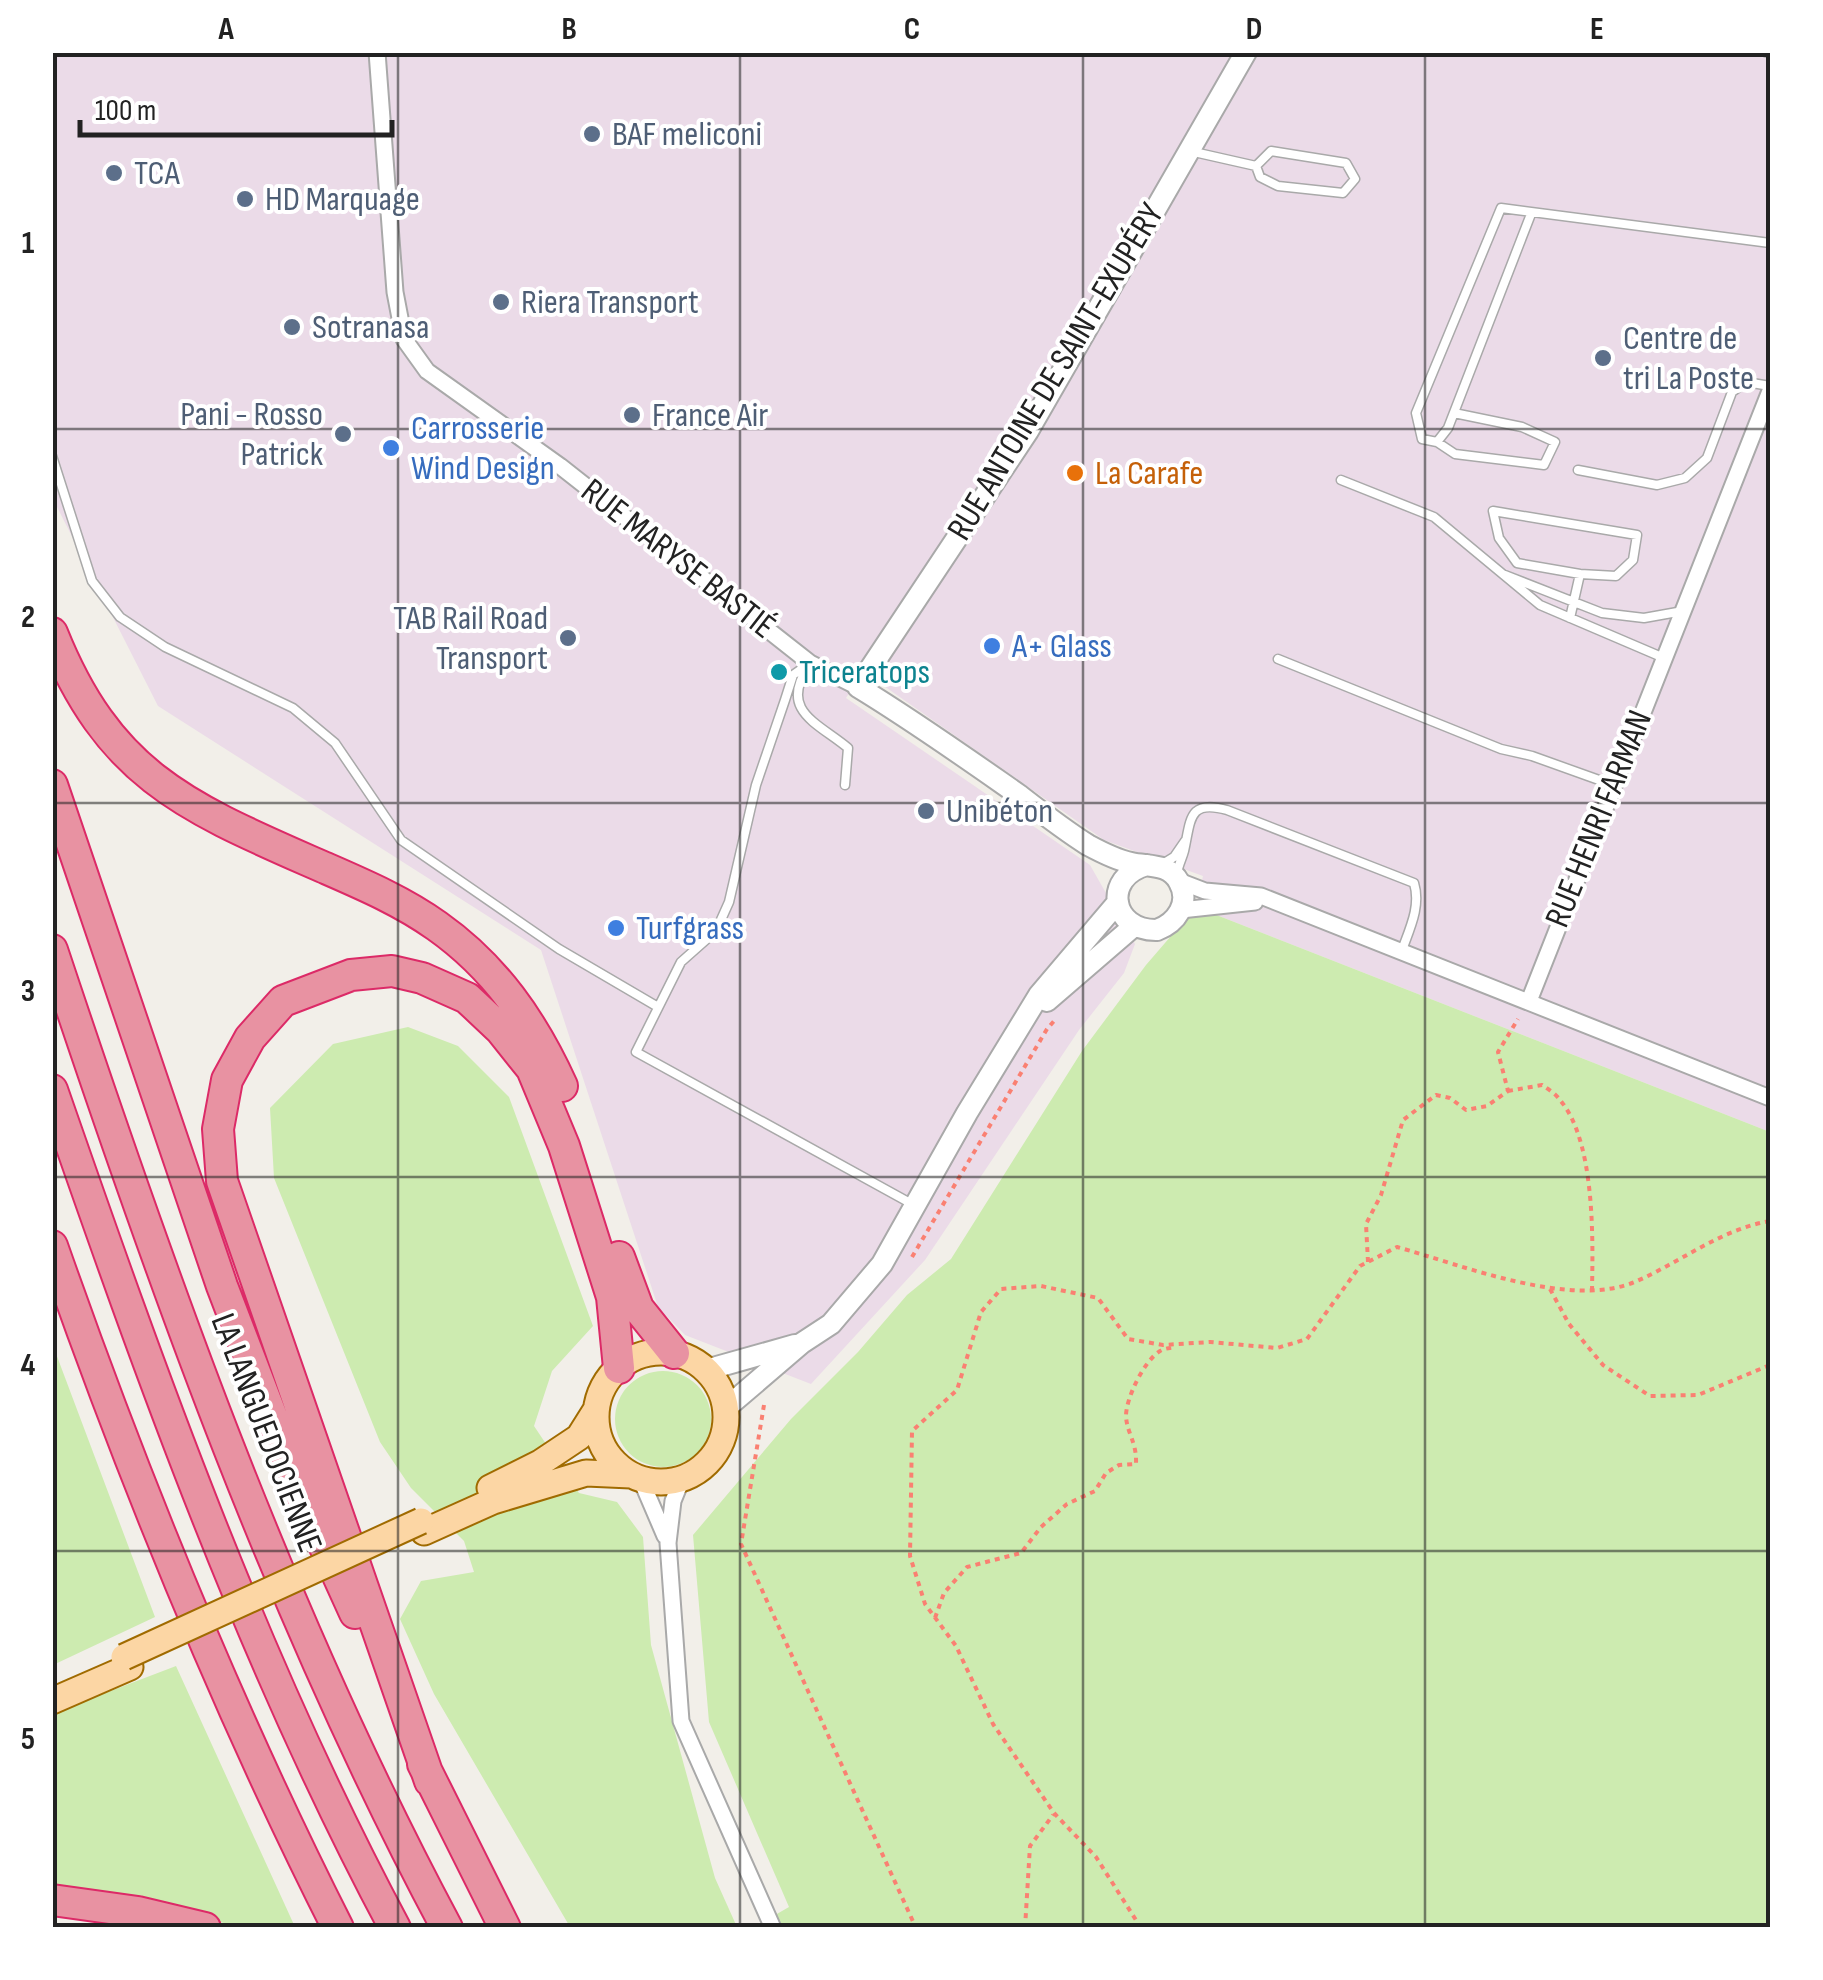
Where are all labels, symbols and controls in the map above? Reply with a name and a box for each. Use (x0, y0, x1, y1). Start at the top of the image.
text: A (217, 10, 234, 49)
text: B (561, 10, 577, 49)
text: C (904, 10, 920, 49)
text: D (1246, 10, 1262, 49)
text: E (1590, 10, 1604, 49)
scale bar (80, 75, 392, 137)
text: 100 m (95, 93, 156, 129)
place label: BAF meliconi (612, 113, 762, 156)
marker: BAF meliconi (581, 123, 603, 145)
place label: TCA (134, 152, 181, 195)
marker: TCA (103, 162, 125, 184)
place label: HD Marquage (265, 178, 420, 221)
marker: HD Marquage (234, 188, 256, 210)
street label: RUE ANTOINE DE SAINT-EXUPÉRY (938, 195, 1174, 548)
text: 1 (22, 224, 35, 263)
place label: Riera Transport (521, 281, 699, 324)
marker: Riera Transport (490, 291, 512, 313)
place label: Sotranasa (312, 306, 430, 349)
marker: Sotranasa (281, 316, 303, 338)
place label: Centre de tri La Poste (1623, 317, 1754, 400)
marker: Centre de tri La Poste (1592, 347, 1614, 369)
place label: Pani - Rosso Patrick (180, 393, 324, 476)
place label: France Air (652, 394, 768, 437)
marker: France Air (621, 404, 643, 426)
place label: Carrosserie Wind Design (411, 407, 555, 490)
marker: Pani - Rosso Patrick (332, 423, 354, 445)
marker: Carrosserie Wind Design (380, 437, 402, 459)
place label: La Carafe (1095, 452, 1203, 495)
marker: La Carafe (1064, 462, 1086, 484)
street label: RUE MARYSE BASTIÉ (572, 470, 784, 648)
place label: TAB Rail Road Transport (393, 597, 548, 680)
text: 2 (21, 598, 35, 637)
place label: A+ Glass (1011, 625, 1112, 668)
marker: TAB Rail Road Transport (557, 627, 579, 649)
marker: A+ Glass (981, 635, 1003, 657)
place label: Triceratops (799, 651, 930, 694)
marker: Triceratops (768, 661, 790, 683)
street label: RUE HENRI FARMAN (1536, 704, 1662, 934)
place label: Unibéton (946, 790, 1053, 833)
marker: Unibéton (915, 800, 937, 822)
place label: Turfgrass (636, 907, 744, 950)
marker: Turfgrass (605, 917, 627, 939)
text: 3 (21, 972, 35, 1011)
street label: LA LANGUEDOCIENNE (201, 1308, 331, 1558)
text: 4 (21, 1346, 36, 1385)
text: 5 (21, 1720, 35, 1759)

